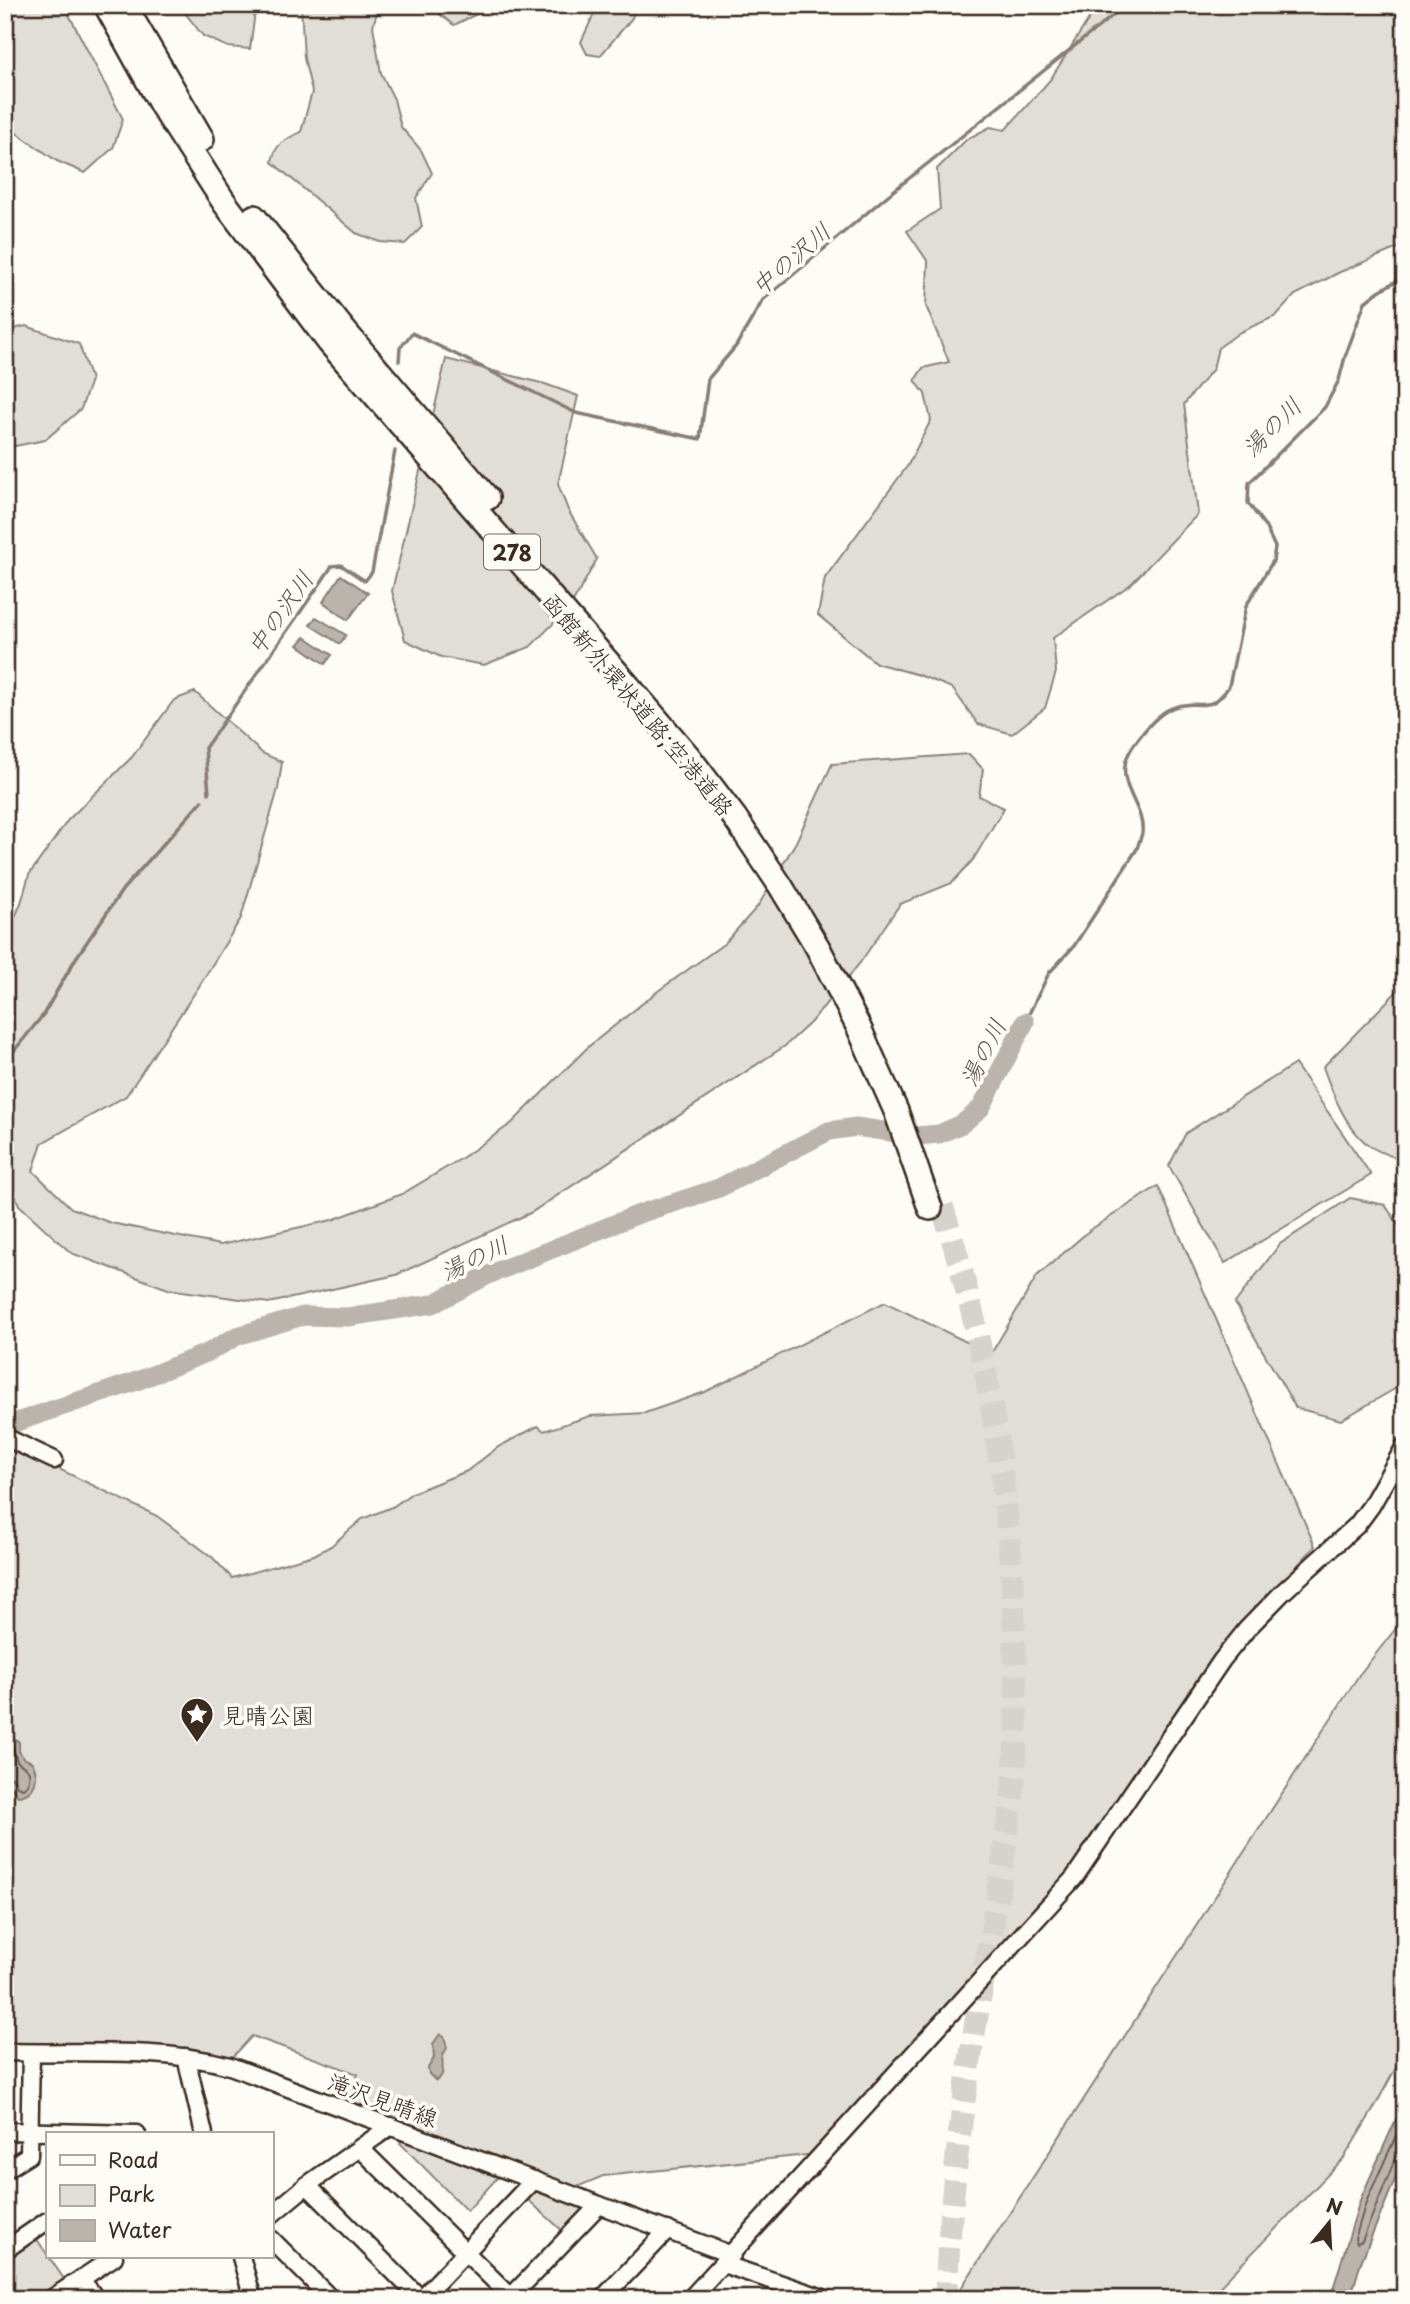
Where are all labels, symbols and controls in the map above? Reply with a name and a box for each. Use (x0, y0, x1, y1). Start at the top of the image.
water label: 中の沢川 (742, 213, 838, 303)
water label: 湯の川 (1233, 388, 1309, 464)
road number: 278 (484, 534, 540, 570)
water label: 中の沢川 (237, 562, 321, 662)
street label: 函館新外環状道路;空港道路 (535, 585, 743, 823)
water label: 湯の川 (950, 1012, 1014, 1092)
water label: 湯の川 (434, 1225, 514, 1289)
place icon: 見晴公園 (178, 1695, 216, 1744)
place label: 見晴公園 (222, 1697, 314, 1732)
street label: 滝沢見晴線 (323, 2063, 443, 2135)
legend (46, 2132, 273, 2258)
text: Road (108, 2143, 159, 2175)
text: Park (108, 2177, 155, 2209)
north arrow (1294, 2188, 1364, 2258)
text: N (1323, 2190, 1346, 2222)
text: Water (108, 2213, 172, 2245)

